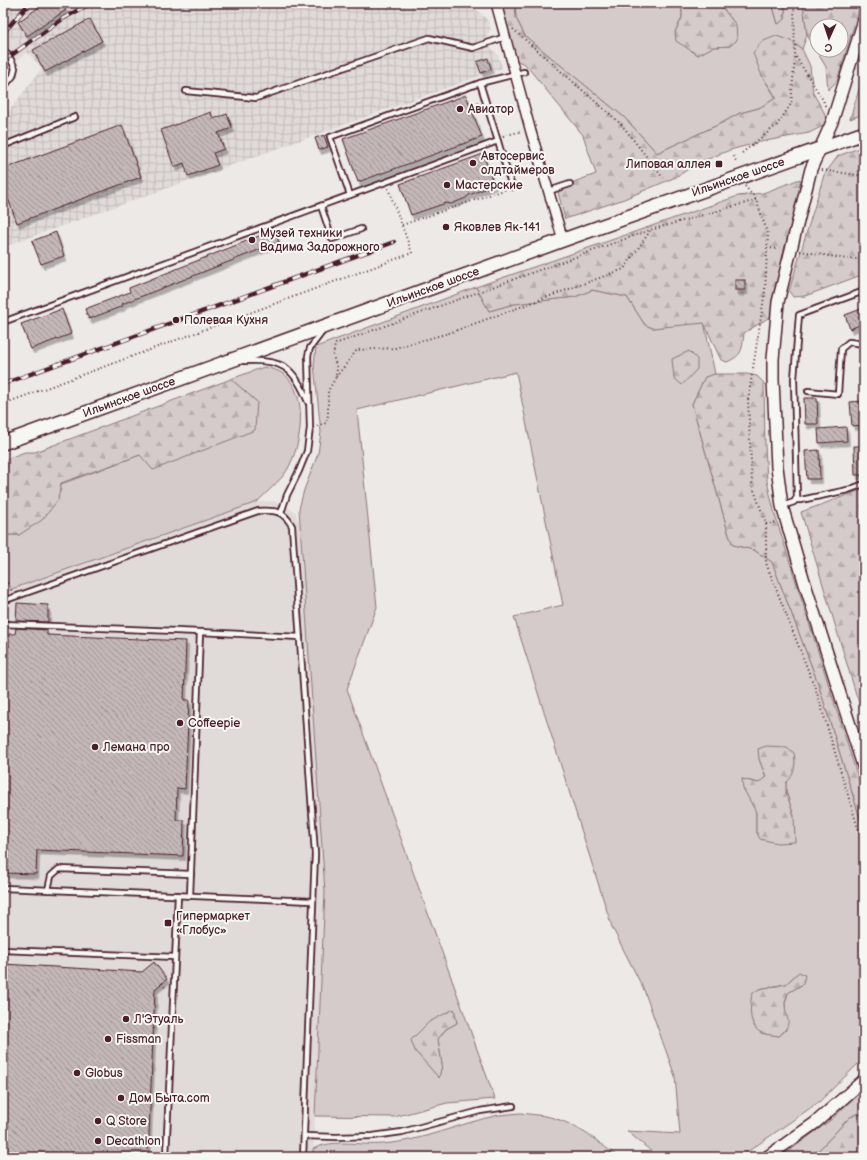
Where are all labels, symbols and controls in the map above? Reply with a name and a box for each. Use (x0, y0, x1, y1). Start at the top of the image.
north arrow (809, 18, 849, 58)
text: С (824, 41, 833, 54)
place label: Авиатор (467, 102, 514, 117)
marker: Авиатор (455, 104, 465, 114)
place label: Автосервис олдтаймеров (480, 149, 555, 178)
street label: Ильинское шоссе (690, 154, 787, 200)
place label: Липовая аллея (625, 157, 711, 172)
marker: Автосервис олдтаймеров (468, 158, 478, 168)
marker: Липовая аллея (714, 159, 724, 169)
place label: Мастерские (455, 178, 523, 193)
marker: Мастерские (442, 180, 452, 190)
place label: Яковлев Як-141 (454, 220, 540, 235)
marker: Яковлев Як-141 (441, 222, 451, 232)
place label: Музей техники Вадима Задорожного (260, 226, 380, 255)
marker: Музей техники Вадима Задорожного (247, 235, 257, 245)
street label: Ильинское шоссе (385, 264, 482, 311)
place label: Полевая Кухня (184, 313, 268, 328)
marker: Полевая Кухня (171, 315, 181, 325)
street label: Ильинское шоссе (81, 374, 178, 421)
place label: Coffeepie (188, 716, 240, 731)
marker: Coffeepie (175, 718, 185, 728)
place label: Лемана про (102, 740, 169, 755)
marker: Лемана про (90, 742, 100, 752)
place label: Гипермаркет «Глобус» (176, 909, 251, 938)
marker: Гипермаркет «Глобус» (163, 918, 173, 928)
place label: Л'Этуаль (133, 1012, 183, 1027)
marker: Л'Этуаль (121, 1014, 131, 1024)
place label: Fissman (116, 1032, 162, 1047)
marker: Fissman (103, 1034, 113, 1044)
place label: Globus (85, 1066, 123, 1081)
marker: Globus (72, 1068, 82, 1078)
place label: Дом Быта.com (129, 1091, 210, 1106)
marker: Дом Быта.com (116, 1093, 126, 1103)
place label: Q Store (106, 1114, 147, 1129)
marker: Q Store (93, 1116, 103, 1126)
place label: Deсathlon (106, 1134, 161, 1149)
marker: Deсathlon (93, 1136, 103, 1146)

